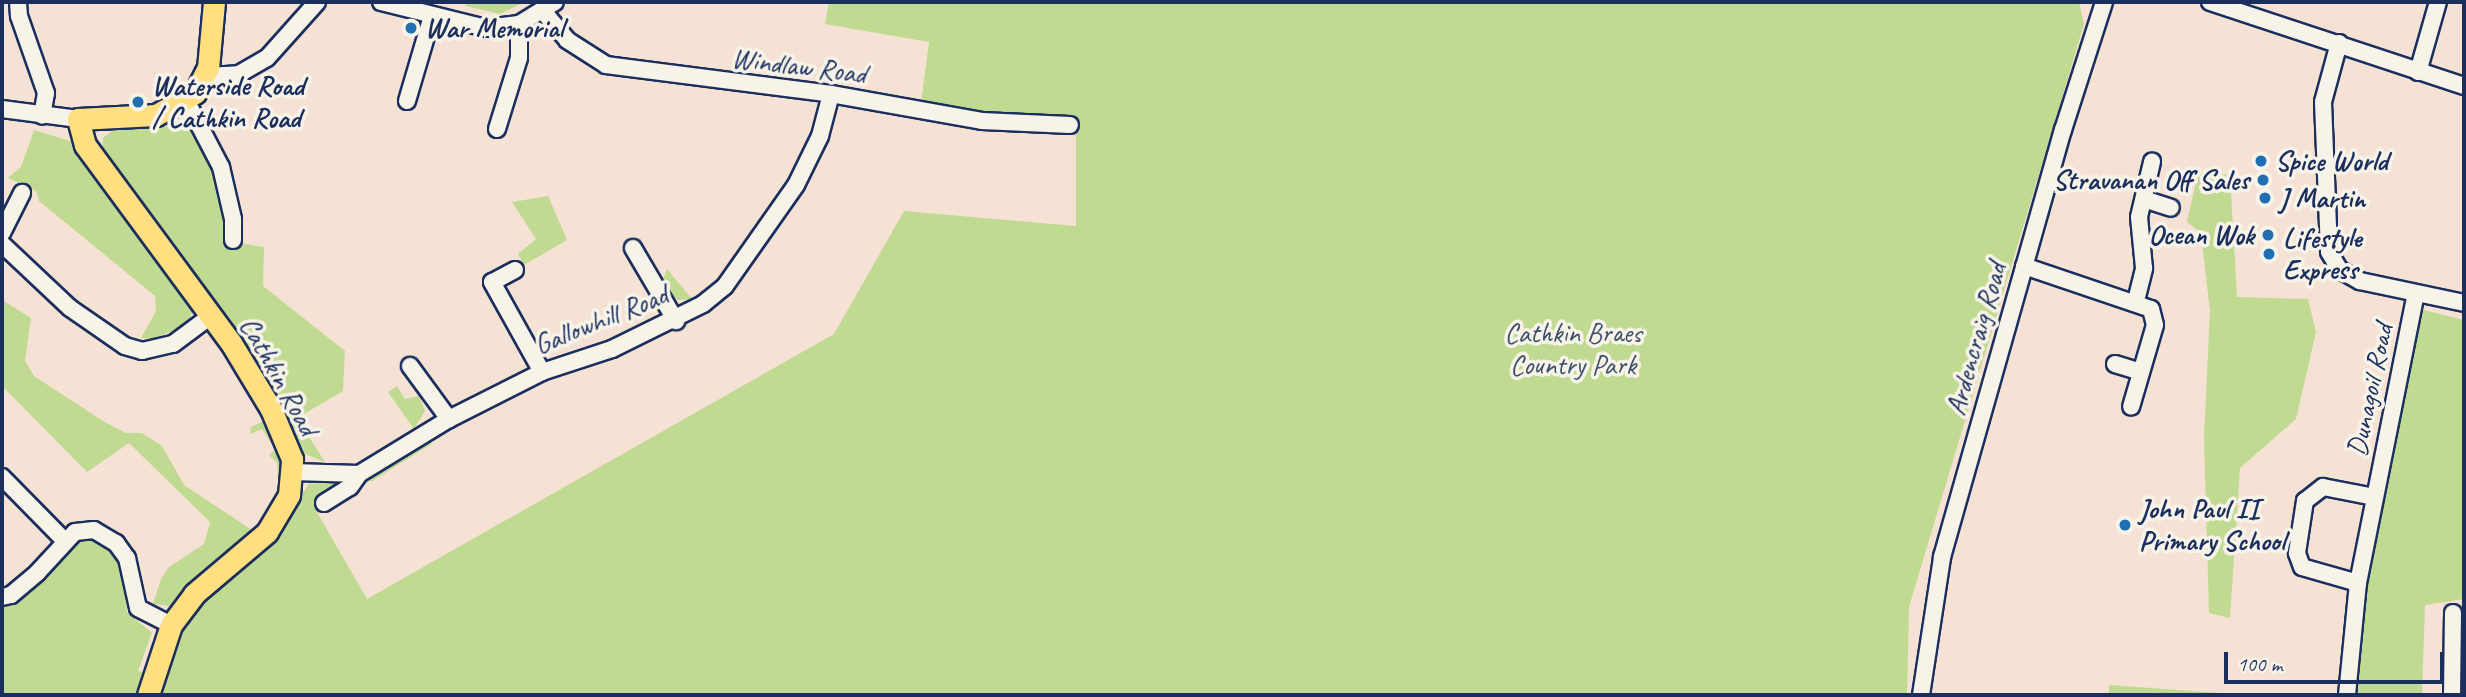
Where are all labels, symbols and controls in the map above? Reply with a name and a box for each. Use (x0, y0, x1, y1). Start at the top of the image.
place label: War Memorial (425, 11, 563, 45)
marker: War Memorial (403, 20, 419, 36)
street label: Windlaw Road (730, 41, 868, 91)
place label: Waterside Road / Cathkin Road (152, 69, 304, 135)
marker: Waterside Road / Cathkin Road (130, 94, 146, 110)
place label: Spice World (2275, 144, 2388, 178)
marker: Spice World (2253, 153, 2269, 169)
place label: Stravanan Off Sales (2053, 163, 2249, 197)
marker: Stravanan Off Sales (2255, 172, 2271, 188)
place label: J Martin (2279, 181, 2365, 215)
marker: J Martin (2257, 190, 2273, 206)
place label: Ocean Wok (2148, 218, 2254, 252)
place label: Lifestyle Express (2283, 221, 2362, 287)
marker: Ocean Wok (2260, 227, 2276, 243)
marker: Lifestyle Express (2261, 246, 2277, 262)
street label: Ardencraig Road (1938, 259, 2014, 419)
street label: Gallowhill Road (529, 278, 673, 362)
street label: Cathkin Road (233, 311, 325, 441)
park label: Cathkin Braes Country Park (1504, 316, 1642, 382)
street label: Dunagoil Road (2340, 321, 2400, 459)
place label: John Paul II Primary School (2139, 492, 2285, 558)
marker: John Paul II Primary School (2117, 517, 2133, 533)
scale bar (2228, 638, 2448, 682)
text: 100 m (2237, 651, 2282, 677)

